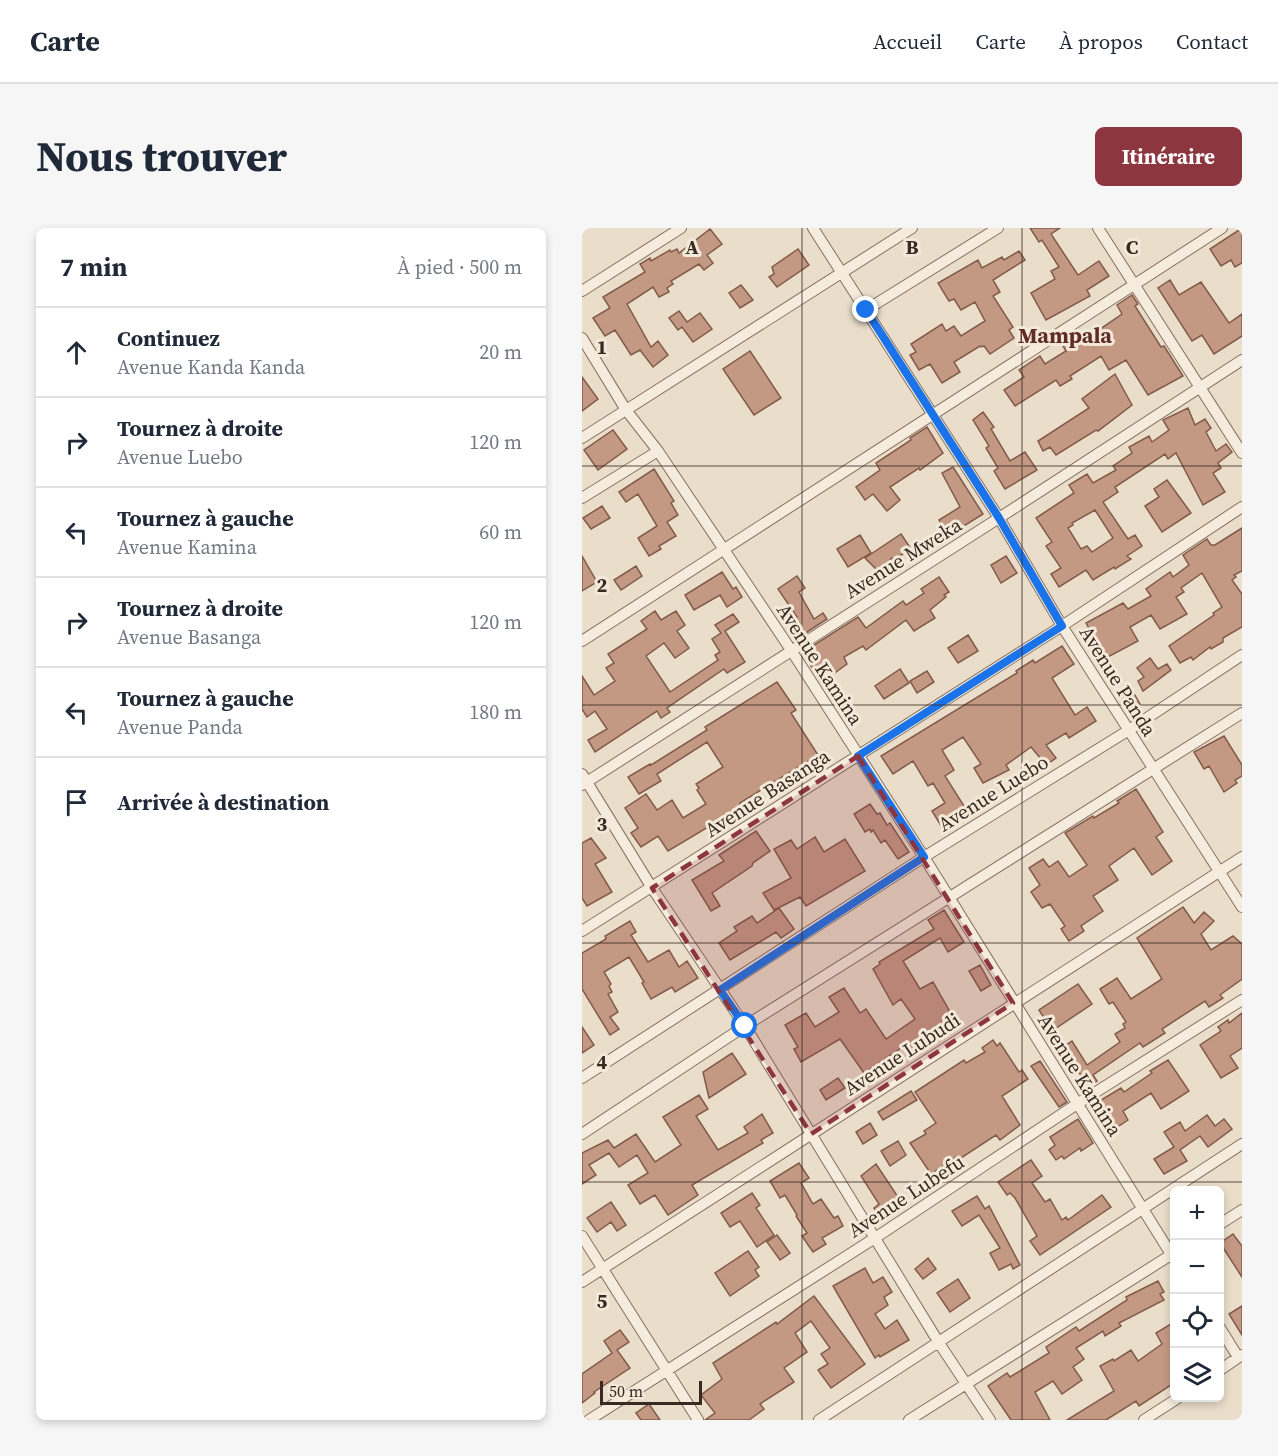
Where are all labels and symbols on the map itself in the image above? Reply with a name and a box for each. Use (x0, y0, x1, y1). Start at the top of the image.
text: A (685, 233, 699, 261)
text: B (905, 233, 919, 261)
text: C (1126, 233, 1138, 261)
route end (852, 296, 878, 322)
district label: Mampala (1018, 320, 1112, 350)
text: 1 (597, 333, 607, 361)
street label: Avenue Mweka (839, 510, 968, 605)
text: 2 (597, 571, 608, 599)
street label: Avenue Kamina (770, 598, 870, 731)
street label: Avenue Panda (1073, 620, 1164, 742)
street label: Avenue Basanga (699, 742, 836, 844)
street label: Avenue Luebo (932, 748, 1054, 838)
text: 3 (597, 810, 608, 838)
street label: Avenue Lubudi (838, 1006, 966, 1102)
street label: Avenue Kamina (1031, 1008, 1129, 1142)
route start (731, 1012, 757, 1038)
text: 4 (597, 1048, 608, 1076)
street label: Avenue Lubefu (842, 1148, 970, 1244)
text: 5 (597, 1287, 608, 1315)
scale bar (600, 1378, 702, 1406)

